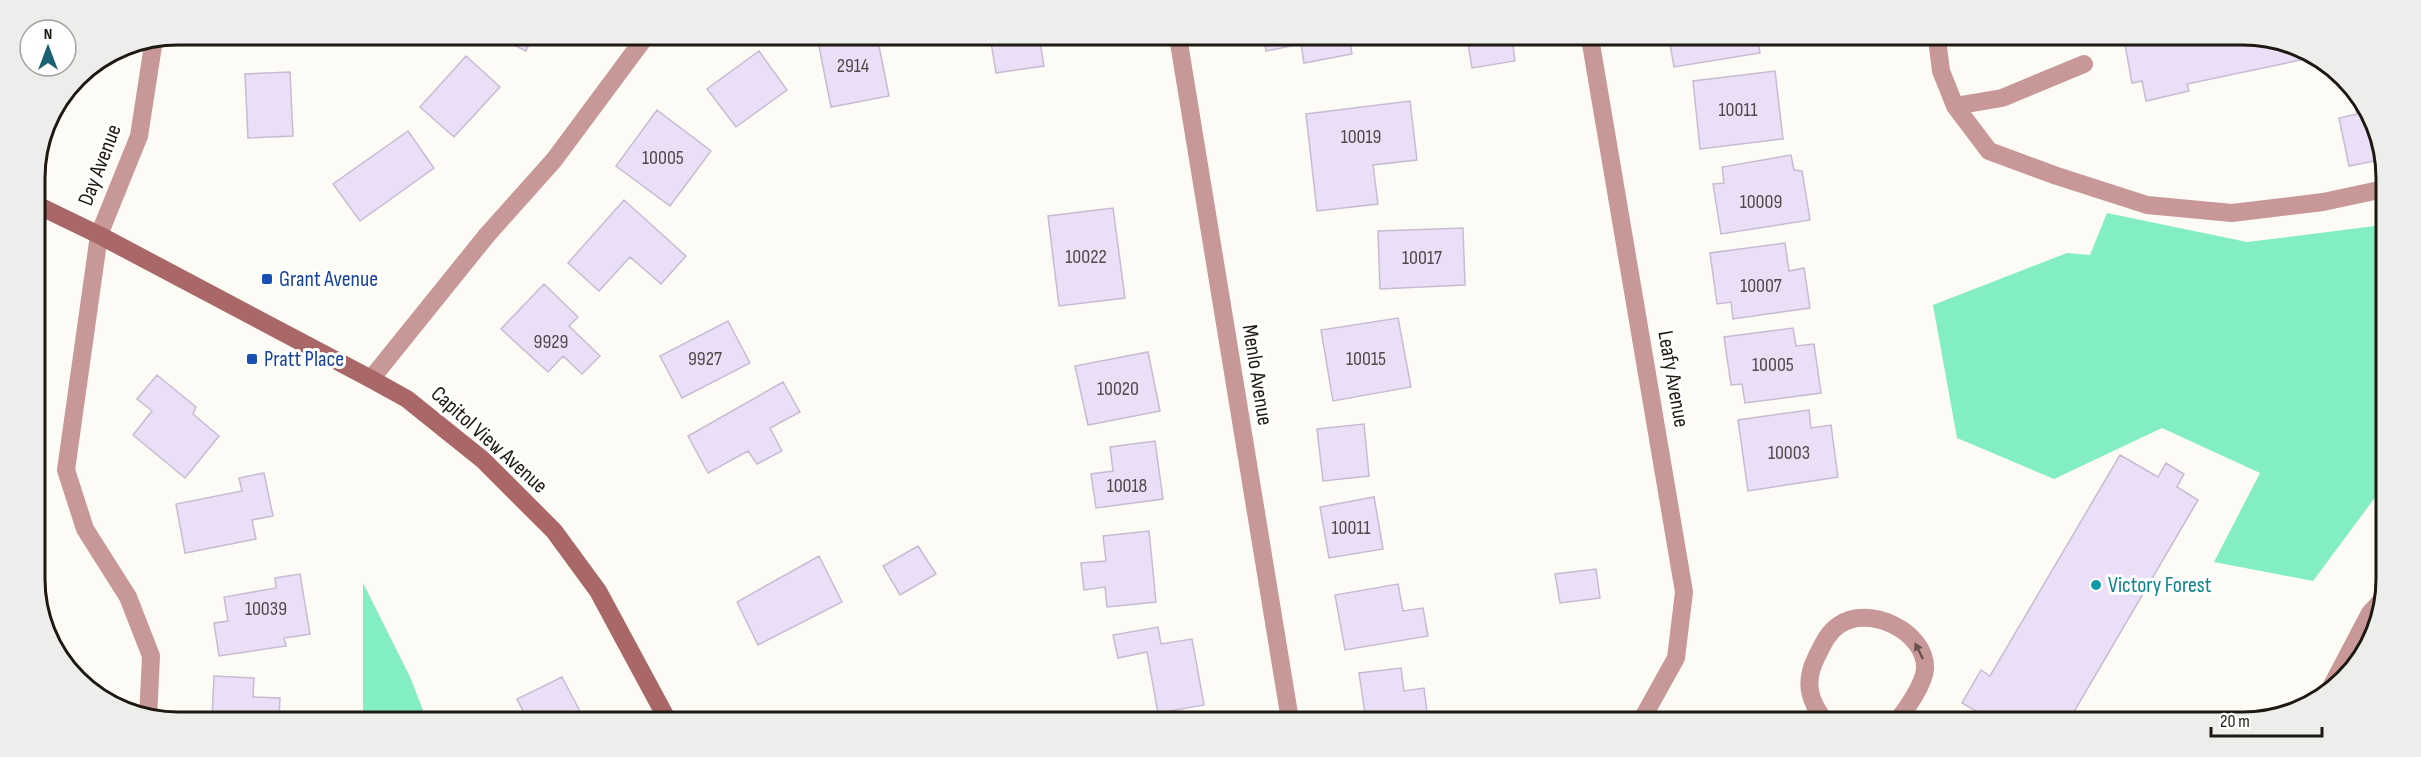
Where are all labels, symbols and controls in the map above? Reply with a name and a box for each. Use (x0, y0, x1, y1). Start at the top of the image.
north arrow (18, 18, 78, 78)
text: N (44, 25, 52, 44)
house number: 2914 (837, 54, 869, 78)
house number: 10011 (1719, 98, 1757, 122)
street label: Day Avenue (72, 121, 128, 209)
house number: 10019 (1341, 125, 1381, 149)
house number: 10005 (642, 146, 684, 170)
house number: 10009 (1740, 190, 1782, 214)
house number: 10022 (1065, 245, 1107, 269)
house number: 10017 (1402, 246, 1442, 270)
place label: Grant Avenue (279, 266, 378, 293)
marker: Grant Avenue (260, 272, 274, 286)
house number: 10007 (1740, 274, 1782, 298)
street label: Menlo Avenue (1236, 323, 1278, 427)
street label: Leafy Avenue (1651, 329, 1695, 429)
house number: 9929 (534, 330, 568, 354)
place label: Pratt Place (264, 346, 344, 373)
house number: 9927 (688, 347, 722, 371)
house number: 10015 (1346, 347, 1386, 371)
marker: Pratt Place (245, 352, 259, 366)
house number: 10005 (1752, 353, 1794, 377)
house number: 10020 (1097, 377, 1139, 401)
street label: Capitol View Avenue (425, 381, 553, 499)
house number: 10003 (1768, 441, 1810, 465)
house number: 10018 (1107, 474, 1147, 498)
house number: 10011 (1332, 516, 1370, 540)
place label: Victory Forest (2108, 572, 2212, 599)
marker: Victory Forest (2089, 578, 2103, 592)
house number: 10039 (245, 597, 287, 621)
one-way arrow (1914, 642, 1924, 660)
scale bar (2211, 700, 2322, 738)
text: 20 m (2220, 711, 2250, 732)

